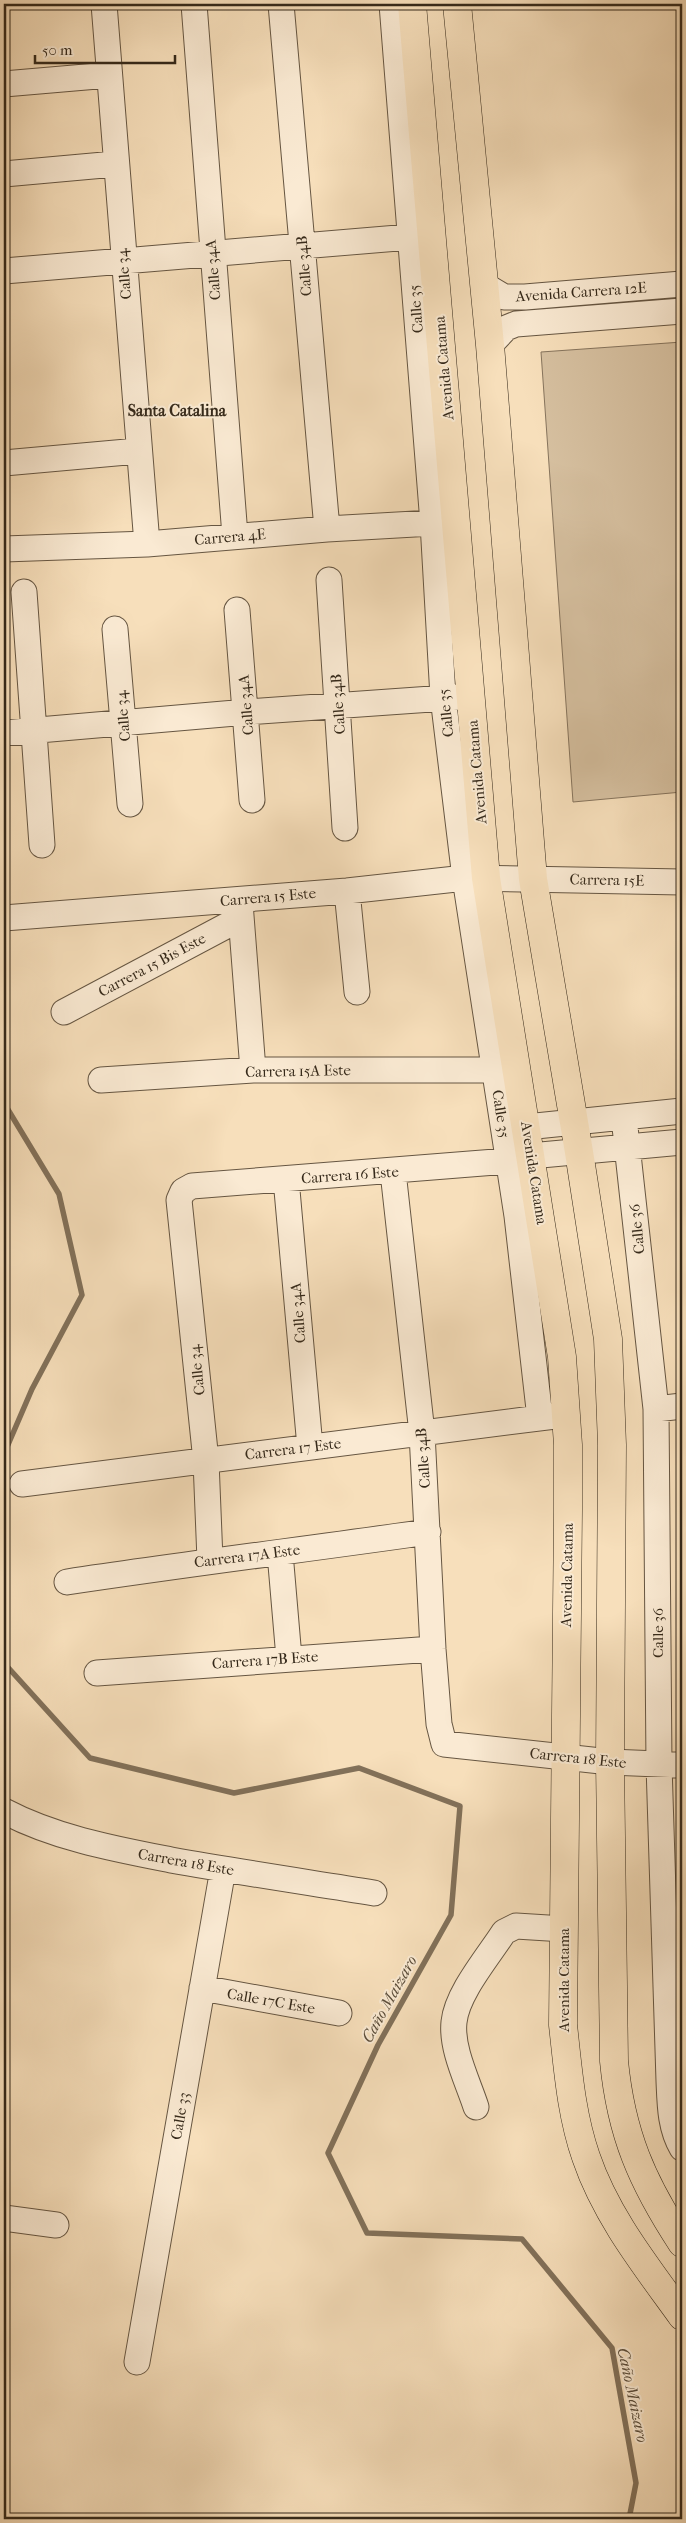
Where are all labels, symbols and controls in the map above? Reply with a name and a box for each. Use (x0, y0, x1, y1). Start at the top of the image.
scale bar (35, 32, 175, 64)
text: 50 m (42, 41, 73, 59)
street label: Calle 34B (292, 235, 316, 297)
street label: Calle 34A (201, 239, 225, 301)
street label: Calle 34 (113, 247, 135, 300)
street label: Avenida Carrera 12E (514, 278, 647, 306)
street label: Calle 35 (405, 284, 427, 334)
street label: Avenida Catama (430, 314, 458, 422)
district label: Santa Catalina (128, 401, 227, 420)
street label: Carrera 4E (194, 525, 266, 549)
street label: Calle 34B (327, 673, 349, 735)
street label: Calle 34A (234, 674, 258, 736)
street label: Calle 35 (435, 688, 457, 738)
street label: Calle 34 (112, 689, 134, 742)
street label: Avenida Catama (463, 718, 491, 826)
street label: Carrera 15E (570, 870, 644, 890)
street label: Carrera 15 Este (219, 884, 317, 910)
street label: Carrera 15 Bis Este (95, 929, 209, 1001)
street label: Carrera 15A Este (245, 1061, 352, 1081)
street label: Calle 35 (488, 1089, 514, 1139)
street label: Avenida Catama (517, 1119, 551, 1227)
street label: Carrera 16 Este (301, 1163, 400, 1187)
street label: Calle 36 (625, 1202, 649, 1255)
street label: Calle 34A (286, 1282, 310, 1344)
street label: Calle 34 (185, 1343, 209, 1396)
street label: Calle 34B (412, 1427, 434, 1489)
street label: Carrera 17 Este (244, 1434, 343, 1464)
street label: Avenida Catama (557, 1522, 577, 1628)
street label: Carrera 17A Este (193, 1540, 302, 1571)
street label: Calle 36 (649, 1607, 667, 1658)
street label: Carrera 17B Este (211, 1647, 319, 1673)
street label: Carrera 18 Este (529, 1744, 628, 1772)
street label: Carrera 18 Este (137, 1845, 236, 1879)
street label: Avenida Catama (555, 1927, 573, 2033)
water label: Caño Maizaro (357, 1952, 421, 2046)
street label: Calle 17C Este (225, 1984, 317, 2018)
street label: Calle 33 (167, 2091, 193, 2141)
water label: Caño Maizaro (614, 2346, 652, 2444)

